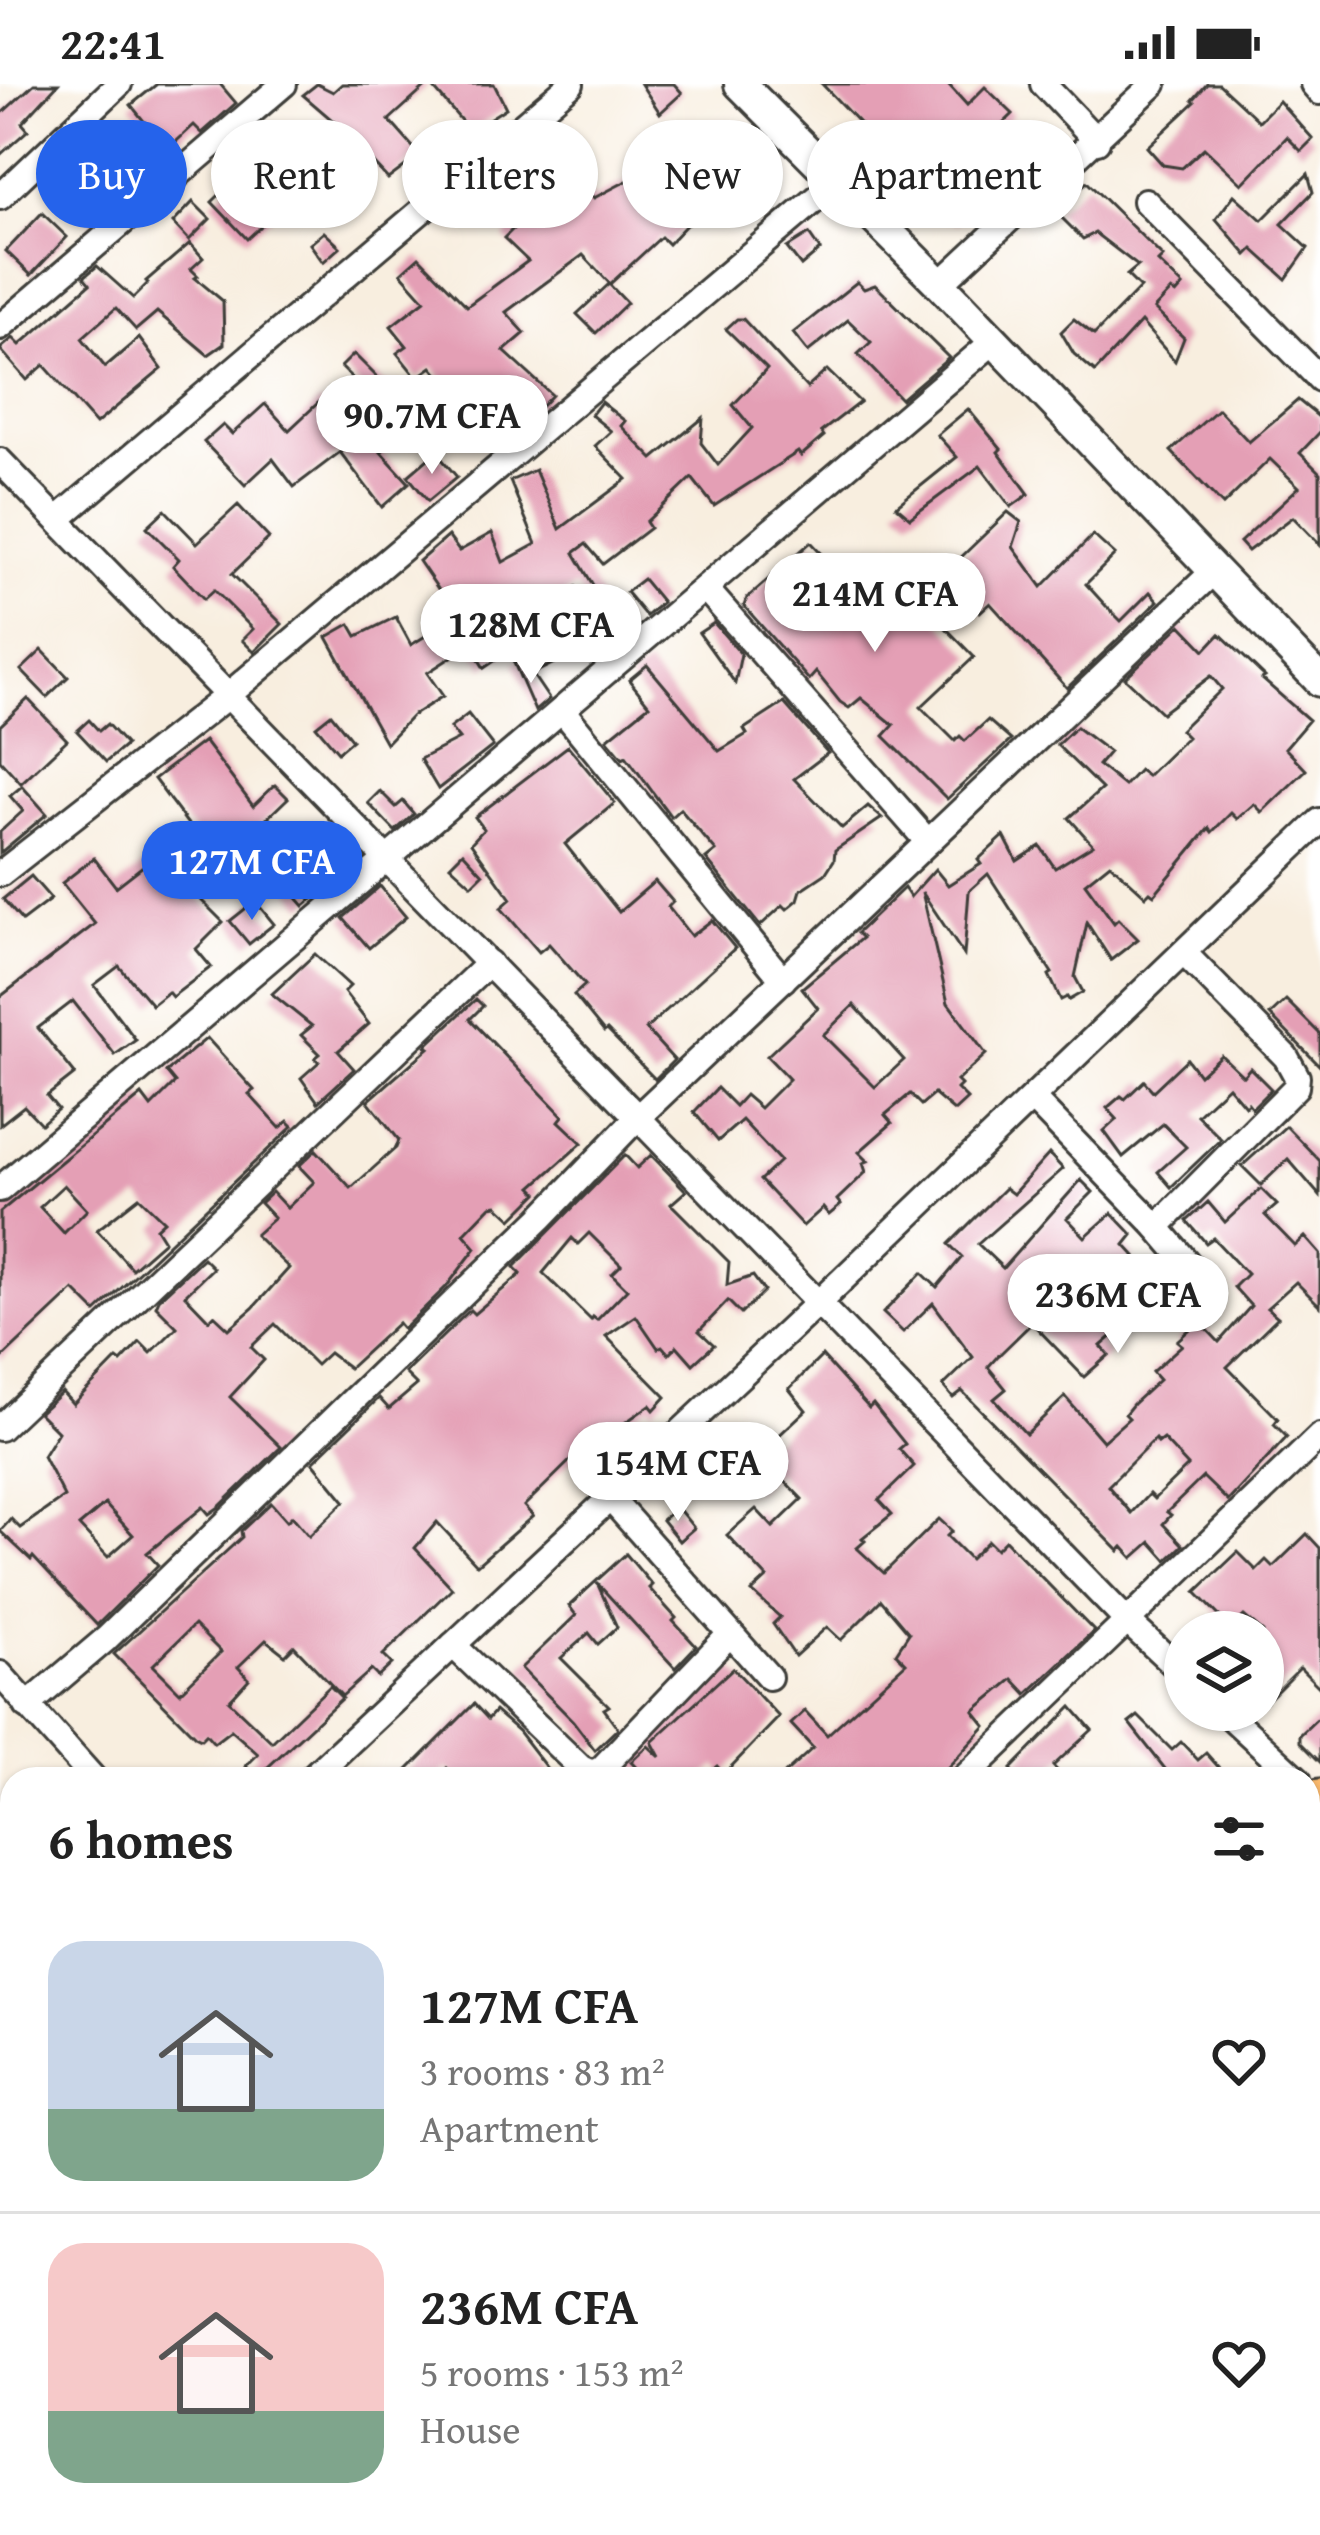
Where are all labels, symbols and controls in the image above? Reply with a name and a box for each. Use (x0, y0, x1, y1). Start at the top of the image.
text: 22:41 (60, 10, 166, 75)
chip: Buy (36, 120, 187, 228)
chip: Rent (211, 120, 378, 228)
chip: Filters (402, 120, 598, 228)
chip: New (622, 120, 783, 228)
chip: Apartment (807, 120, 1084, 228)
pin: 90.7M CFA (295, 375, 569, 477)
text: 90.7M CFA (343, 385, 521, 442)
pin: 214M CFA (751, 553, 999, 655)
text: 214M CFA (791, 563, 959, 620)
pin: 128M CFA (407, 584, 655, 686)
text: 128M CFA (447, 594, 615, 651)
pin: 127M CFA (128, 821, 376, 923)
text: 127M CFA (168, 831, 336, 888)
pin: 236M CFA (994, 1254, 1242, 1356)
text: 236M CFA (1034, 1264, 1202, 1321)
pin: 154M CFA (554, 1422, 802, 1524)
text: 154M CFA (594, 1432, 762, 1489)
map controls (1164, 1611, 1284, 1731)
button: layers (1164, 1611, 1284, 1731)
text: 6 homes (48, 1802, 234, 1877)
icon: filters (1206, 1806, 1272, 1872)
text: 127M CFA (420, 1967, 638, 2042)
icon: home (144, 1989, 288, 2133)
icon: heart (1206, 2028, 1272, 2094)
text: 3 rooms · 83 m² (420, 2042, 665, 2099)
text: Apartment (420, 2099, 599, 2156)
text: 236M CFA (420, 2268, 638, 2343)
icon: home (144, 2291, 288, 2435)
icon: heart (1206, 2330, 1272, 2396)
text: 5 rooms · 153 m² (420, 2343, 684, 2400)
text: House (420, 2400, 521, 2457)

